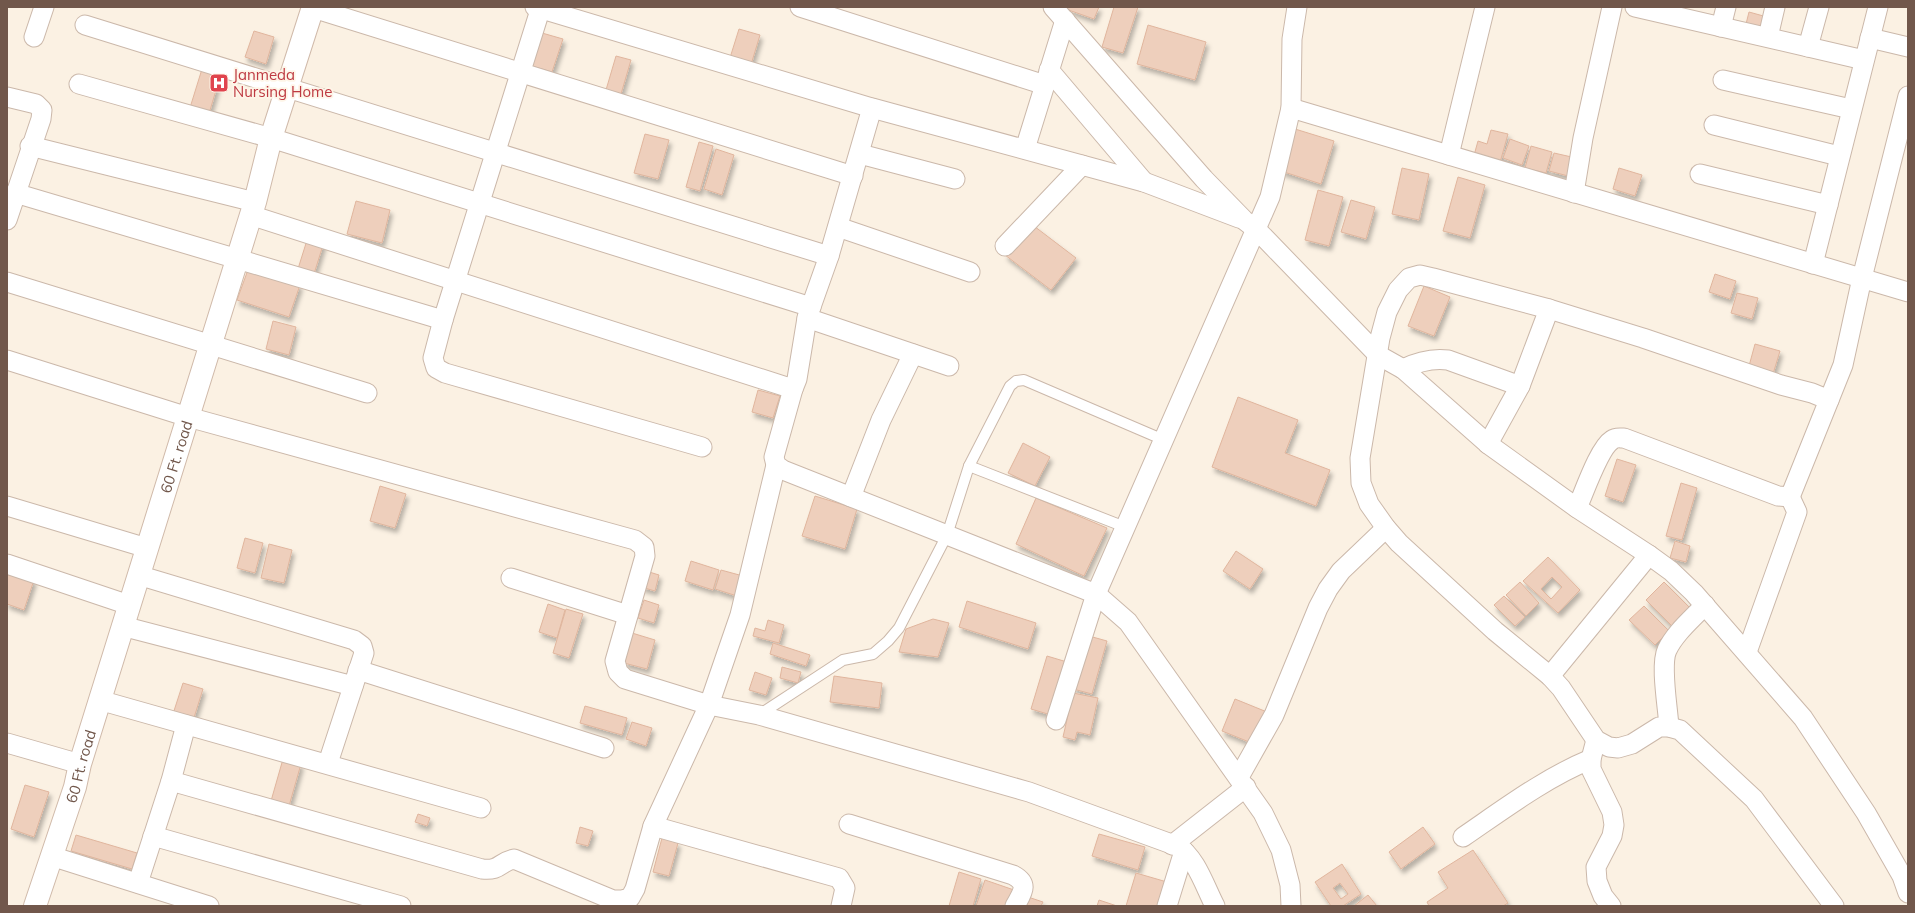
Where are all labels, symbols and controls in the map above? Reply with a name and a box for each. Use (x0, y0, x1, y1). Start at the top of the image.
place label: Janmeda Nursing Home (233, 65, 332, 101)
hospital icon: Janmeda Nursing Home (208, 72, 230, 94)
street label: 60 Ft. road (155, 418, 196, 495)
street label: 60 Ft. road (61, 727, 100, 805)

